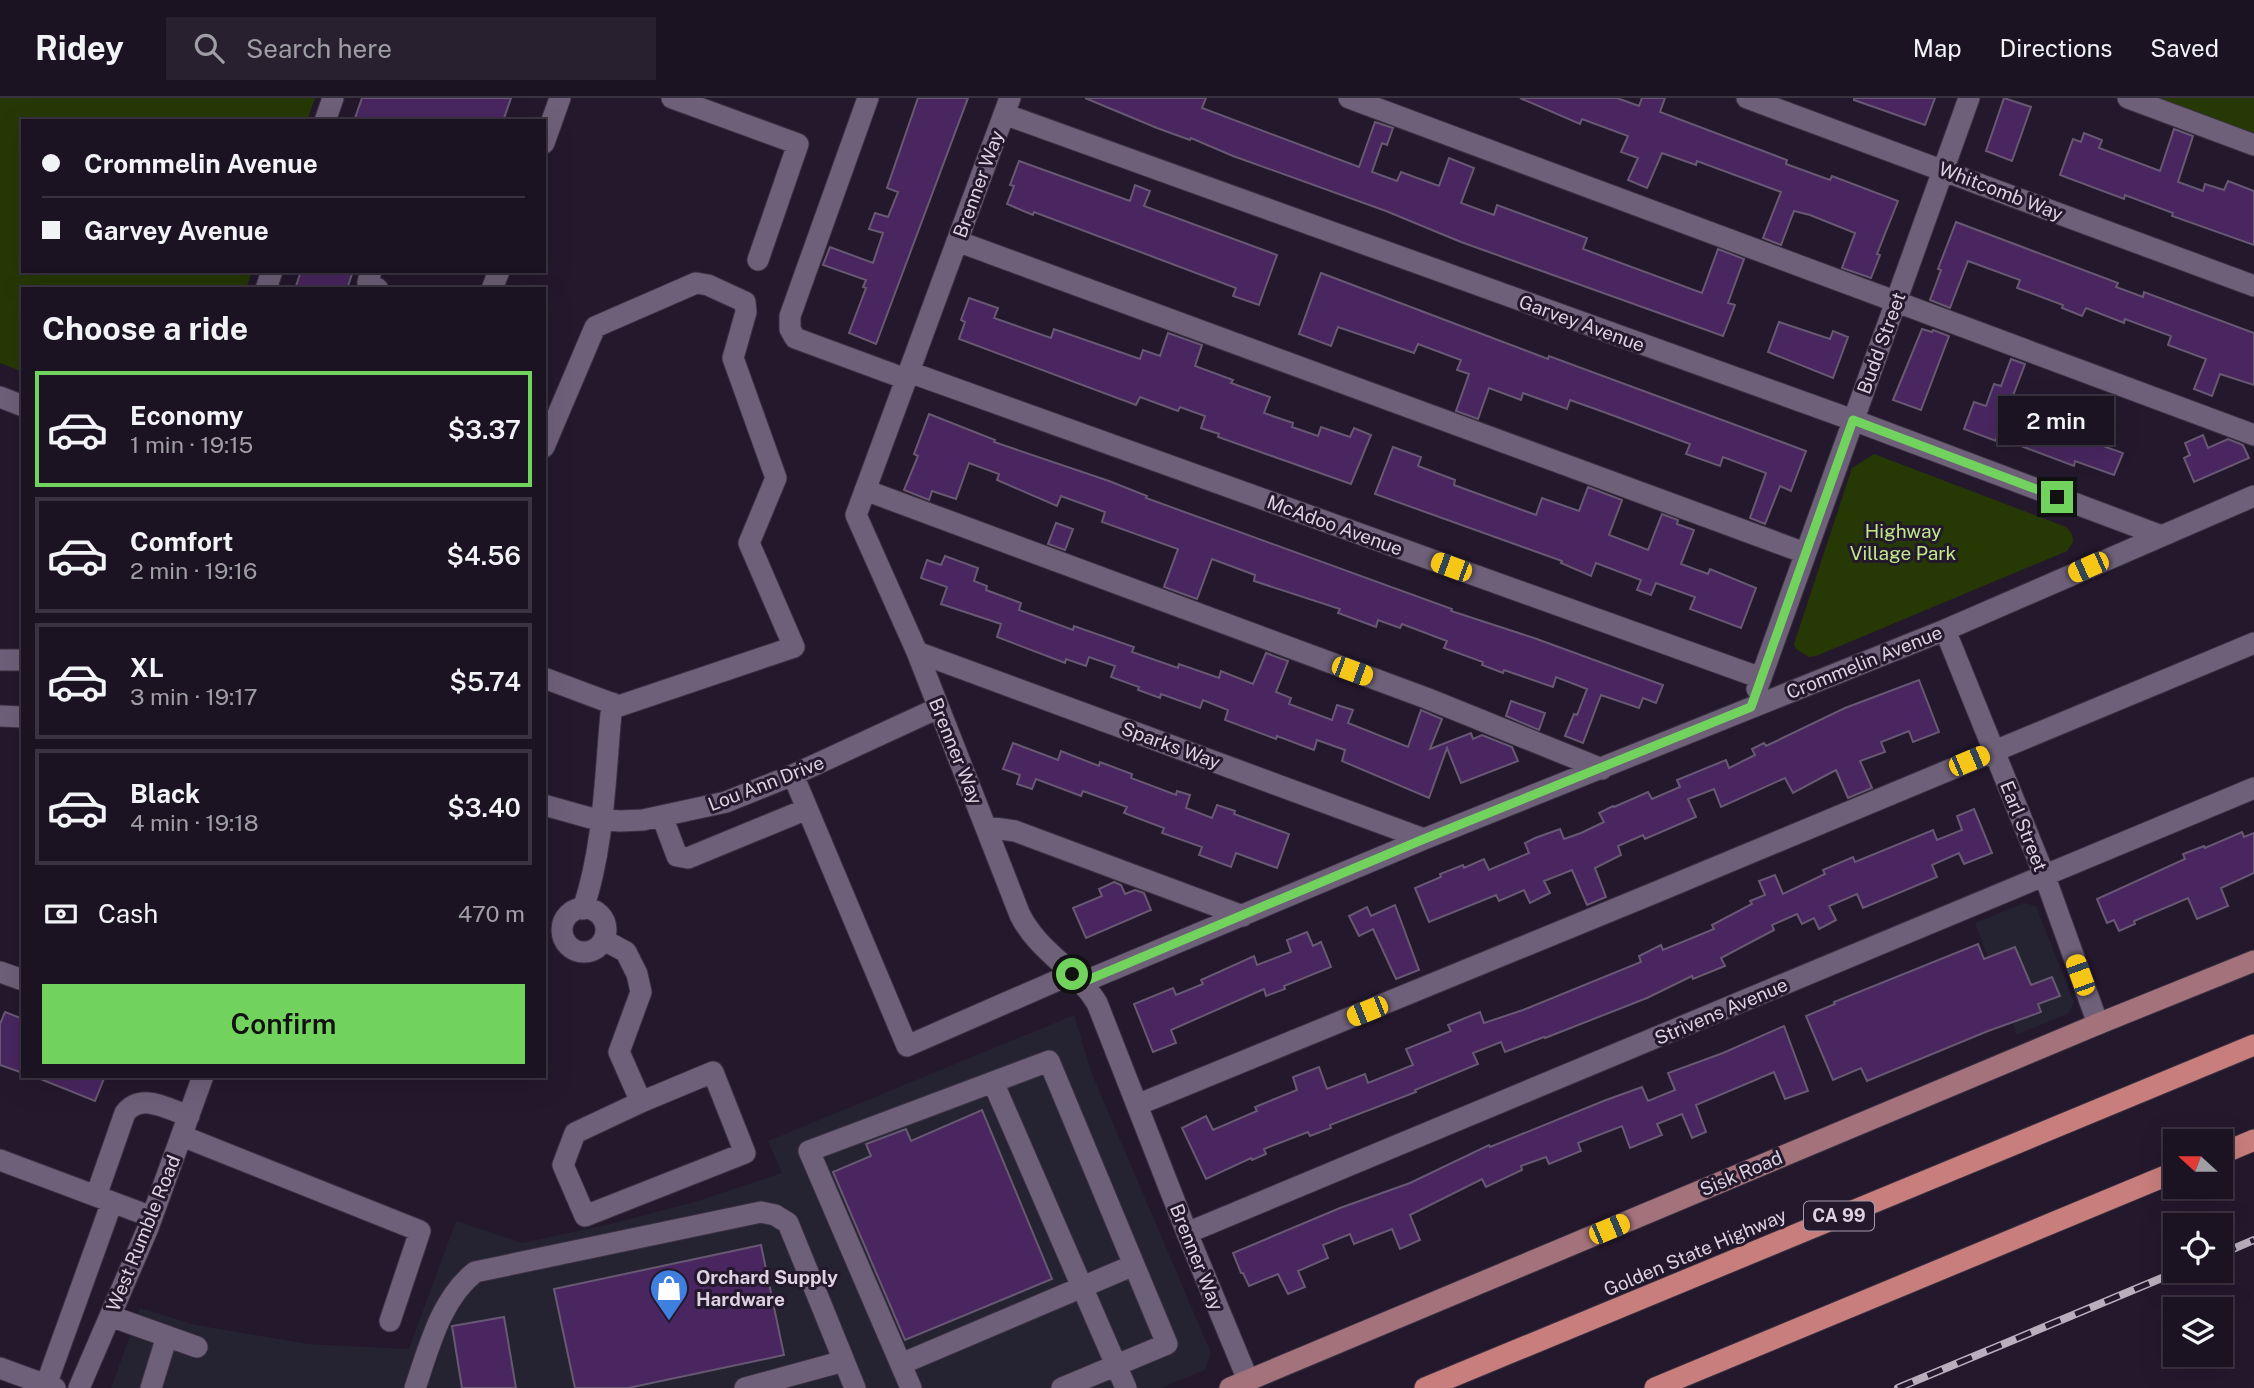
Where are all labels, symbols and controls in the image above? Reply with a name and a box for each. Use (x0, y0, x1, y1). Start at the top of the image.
search box (166, 17, 656, 80)
text: Ridey (35, 29, 124, 67)
icon: search (190, 29, 228, 67)
text: Search here (246, 33, 392, 64)
text: Map (1913, 34, 1962, 62)
text: Directions (2000, 34, 2112, 62)
text: Saved (2150, 34, 2219, 62)
street label: Brenner Way (948, 127, 1008, 241)
text: Crommelin Avenue (84, 148, 318, 179)
street label: Whitcomb Way (1936, 157, 2066, 225)
text: Garvey Avenue (84, 215, 269, 246)
street label: Budd Street (1852, 289, 1910, 397)
street label: Garvey Avenue (1516, 290, 1648, 356)
text: Choose a ride (42, 310, 248, 347)
callout: 2 min (1999, 396, 2115, 444)
icon: car (46, 398, 109, 461)
text: Economy (130, 400, 243, 431)
text: 2 min (2026, 407, 2086, 434)
text: $3.37 (448, 414, 521, 445)
text: 1 min · 19:15 (130, 431, 253, 458)
route end (2041, 481, 2073, 513)
street label: McAdoo Avenue (1264, 490, 1406, 560)
park label: Highway Village Park (1850, 520, 1957, 564)
icon: car (46, 524, 109, 587)
text: Comfort (130, 526, 233, 557)
text: $4.56 (446, 540, 521, 571)
car (2065, 549, 2112, 585)
car (1428, 550, 1475, 584)
text: 2 min · 19:16 (130, 557, 257, 584)
street label: Crommelin Avenue (1783, 621, 1945, 703)
icon: car (46, 650, 109, 713)
text: XL (130, 652, 164, 683)
car (1329, 654, 1376, 688)
text: $5.74 (449, 666, 521, 697)
text: 3 min · 19:17 (130, 683, 257, 710)
street label: Brenner Way (925, 695, 987, 807)
street label: Sparks Way (1119, 717, 1223, 773)
car (1946, 743, 1993, 779)
street label: Lou Ann Drive (705, 751, 827, 815)
icon: car (46, 776, 109, 839)
text: Black (130, 778, 200, 809)
street label: Earl Street (1996, 778, 2052, 874)
text: $3.40 (447, 792, 521, 823)
text: 4 min · 19:18 (130, 809, 259, 836)
icon: cash (42, 895, 80, 933)
text: Cash (98, 898, 158, 929)
text: 470 m (458, 900, 525, 927)
car (2063, 952, 2098, 998)
route start (1056, 958, 1088, 990)
street label: Strivens Avenue (1651, 973, 1791, 1049)
button: Confirm (42, 984, 525, 1064)
car (1344, 993, 1391, 1029)
north arrow (2163, 1129, 2233, 1199)
map controls (2163, 1129, 2233, 1367)
street label: Sisk Road (1697, 1146, 1785, 1200)
street label: West Rumble Road (102, 1152, 184, 1314)
street label: Brenner Way (1166, 1201, 1228, 1313)
road number: CA 99 (1804, 1202, 1874, 1231)
street label: Golden State Highway (1600, 1203, 1790, 1301)
car (1586, 1211, 1633, 1247)
button: locate (2163, 1213, 2233, 1283)
place label: Orchard Supply Hardware (696, 1266, 838, 1310)
shop icon: Orchard Supply Hardware (648, 1267, 690, 1322)
button: layers (2163, 1297, 2233, 1367)

